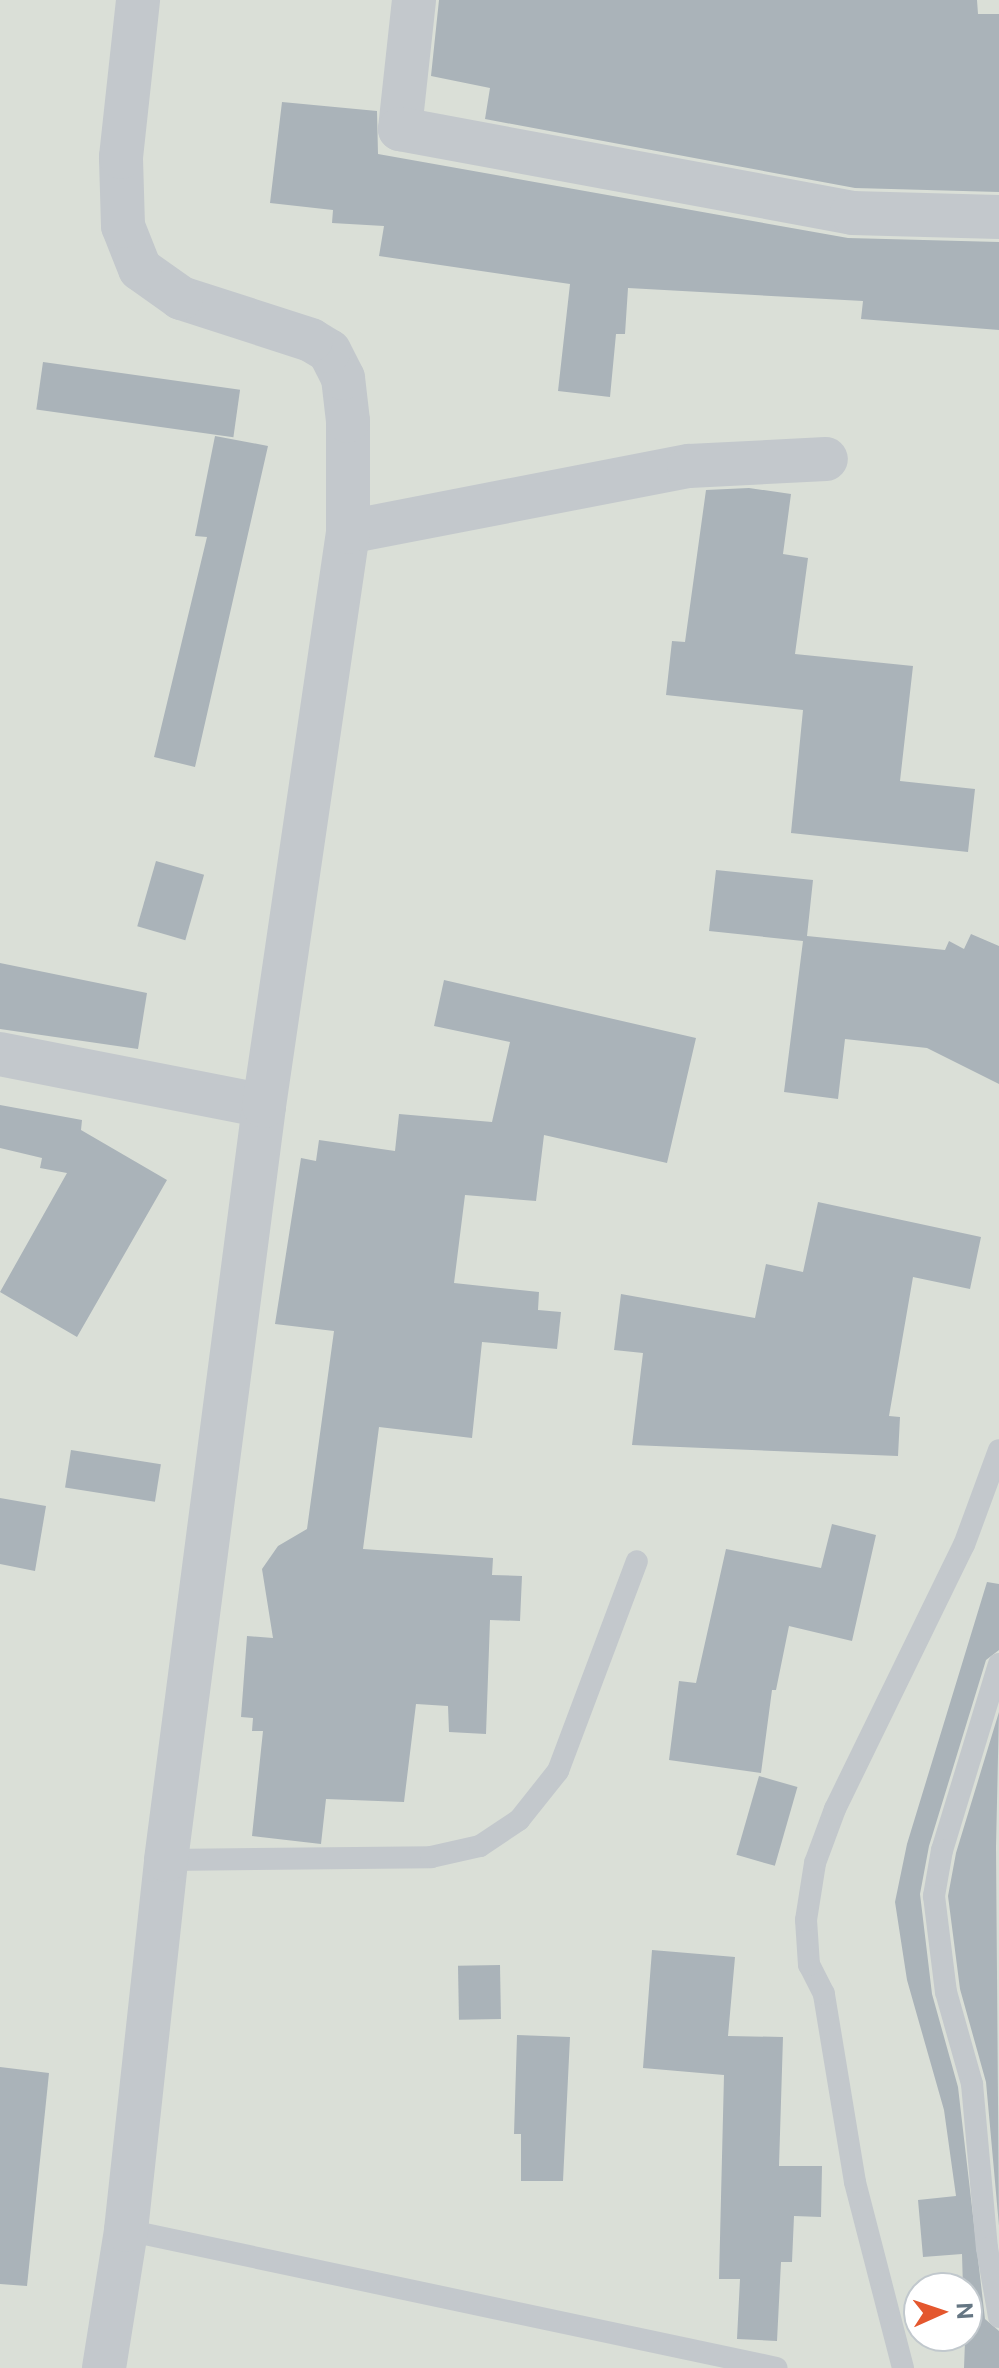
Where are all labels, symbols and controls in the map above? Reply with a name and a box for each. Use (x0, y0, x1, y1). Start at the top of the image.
north arrow (903, 2272, 983, 2352)
text: N (952, 2302, 978, 2320)

